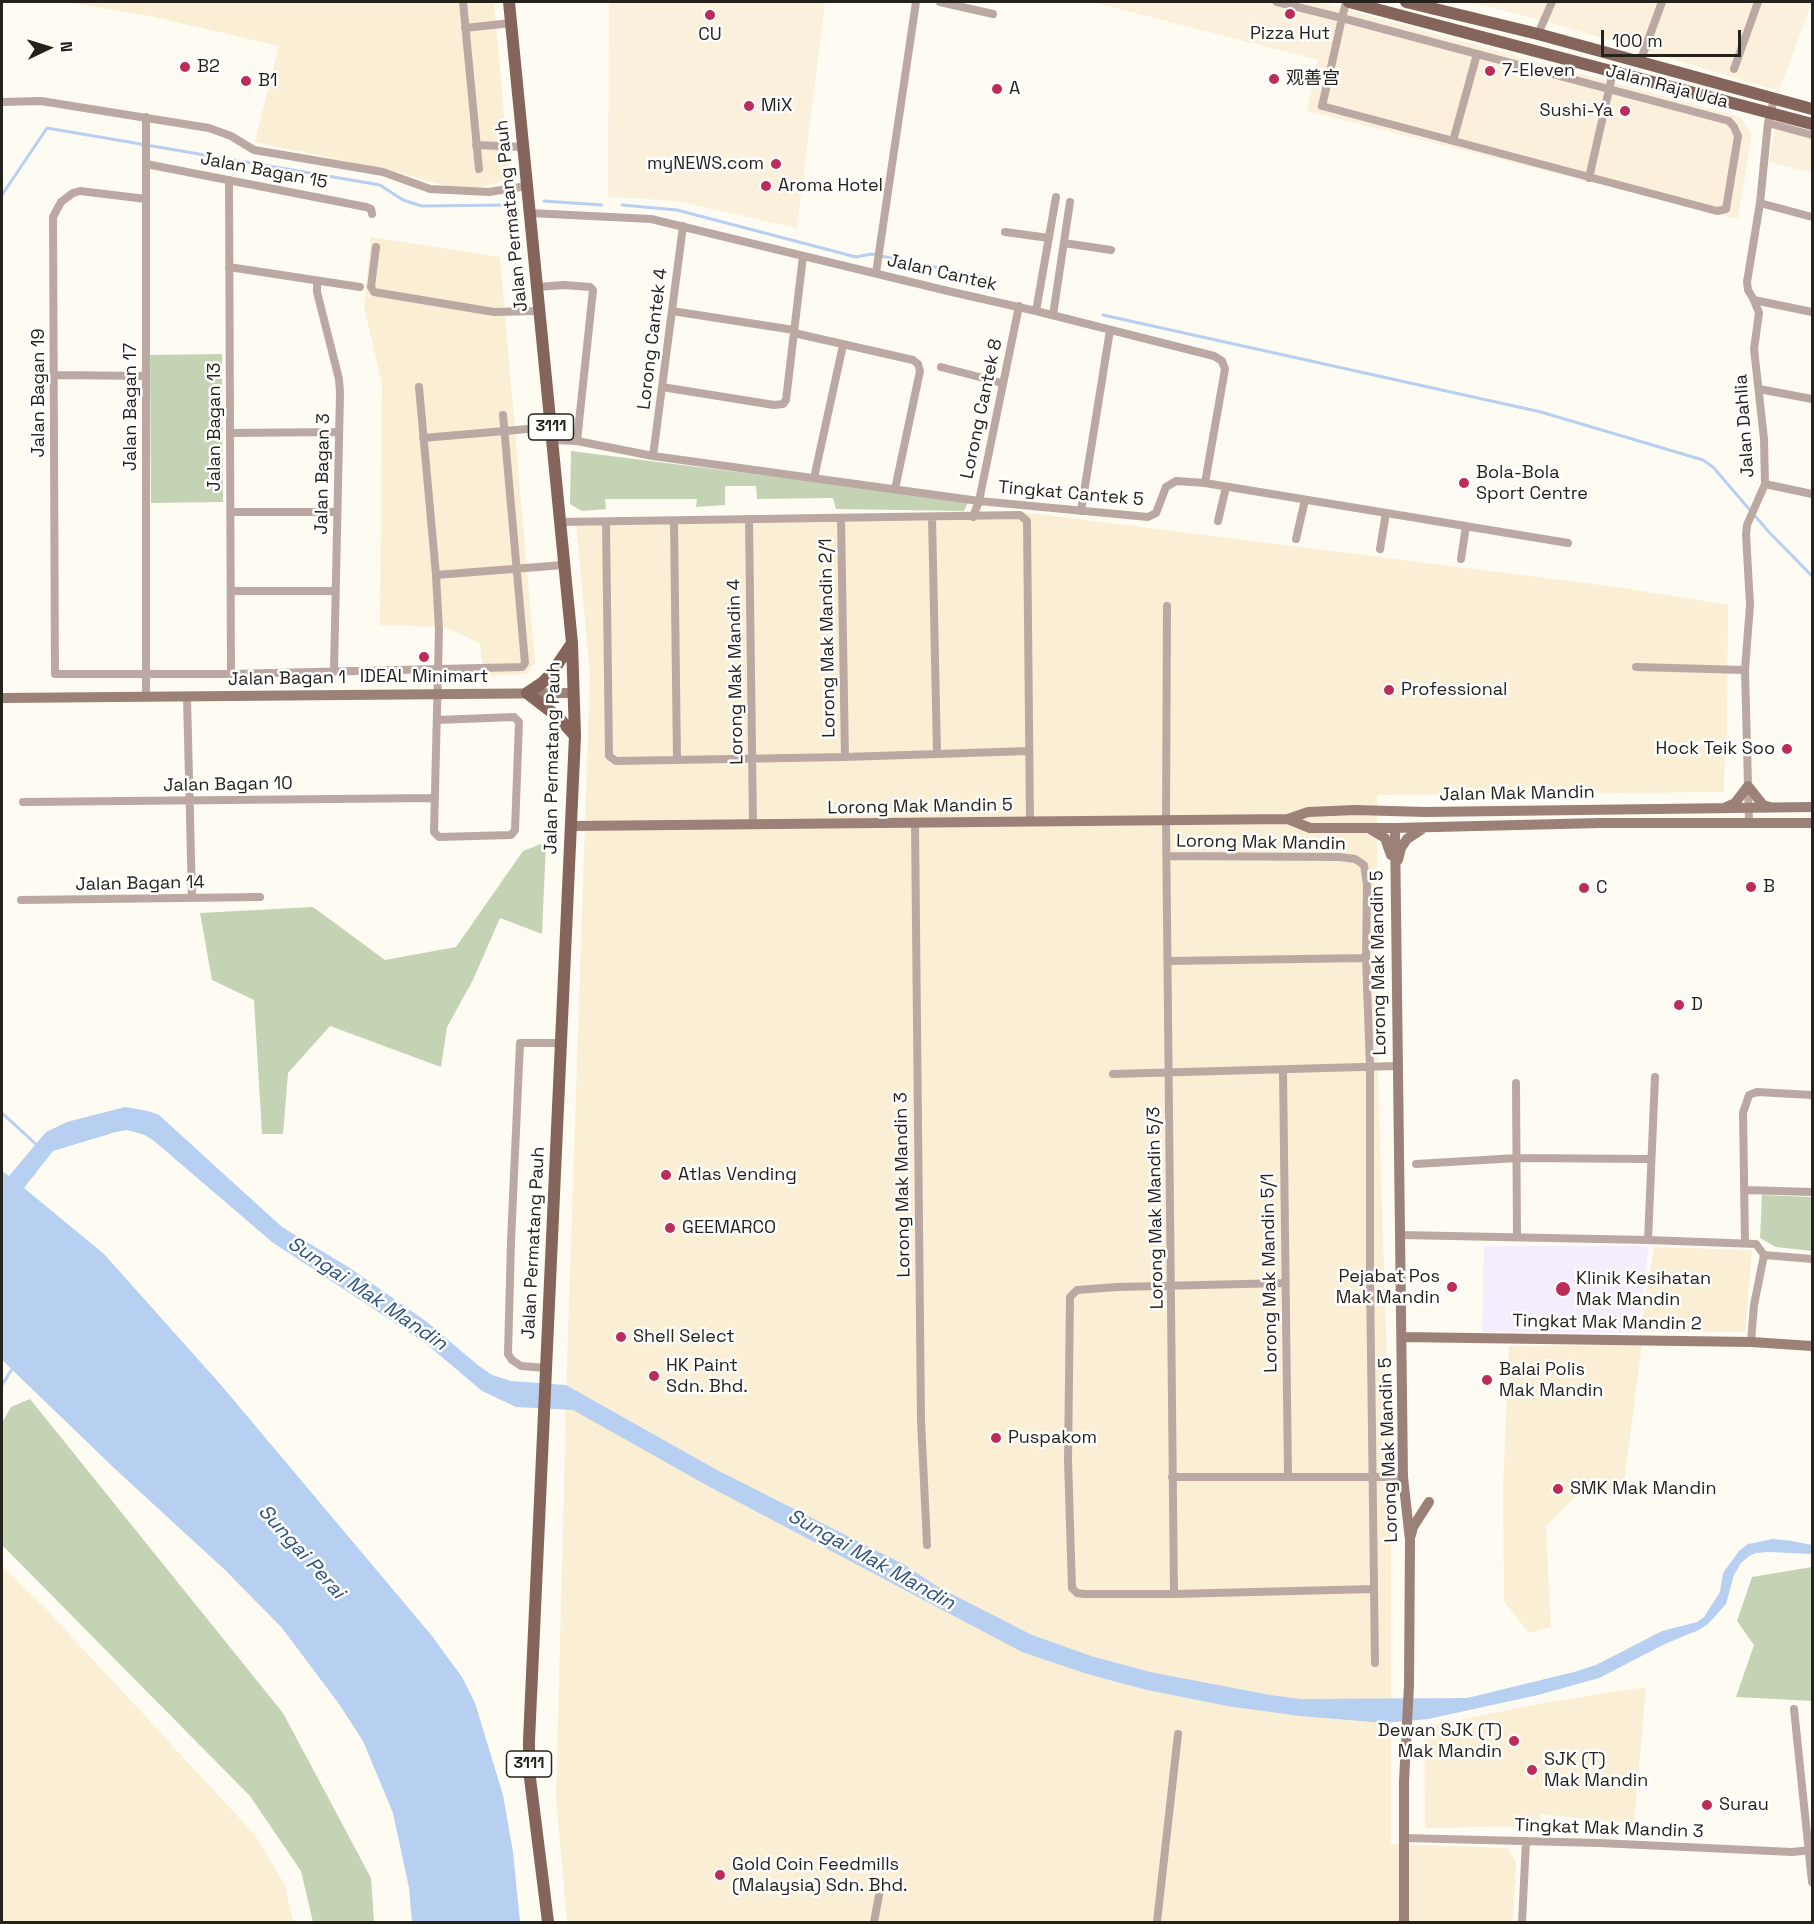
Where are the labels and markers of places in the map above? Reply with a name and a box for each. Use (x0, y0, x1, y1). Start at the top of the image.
marker: Pizza Hut (1283, 7, 1297, 21)
marker: CU (703, 8, 717, 22)
place label: Pizza Hut (1250, 23, 1330, 45)
place label: CU (698, 24, 722, 46)
place label: B2 (197, 56, 220, 78)
marker: B2 (178, 60, 192, 74)
place label: 7-Eleven (1502, 60, 1575, 82)
marker: 7-Eleven (1483, 64, 1497, 78)
place label: 观善宫 (1286, 68, 1340, 90)
place label: B1 (258, 70, 277, 92)
marker: 观善宫 (1267, 72, 1281, 86)
marker: B1 (239, 74, 253, 88)
place label: A (1009, 78, 1020, 100)
marker: A (990, 82, 1004, 96)
place label: MiX (761, 95, 792, 117)
marker: MiX (742, 99, 756, 113)
place label: Sushi-Ya (1540, 100, 1613, 122)
marker: Sushi-Ya (1618, 104, 1632, 118)
place label: myNEWS.com (647, 153, 764, 175)
marker: myNEWS.com (769, 157, 783, 171)
place label: Aroma Hotel (778, 175, 883, 197)
marker: Aroma Hotel (759, 179, 773, 193)
place label: Bola-Bola Sport Centre (1476, 462, 1588, 504)
marker: Bola-Bola Sport Centre (1457, 476, 1471, 490)
marker: IDEAL Minimart (417, 650, 431, 664)
place label: IDEAL Minimart (360, 666, 488, 688)
place label: Professional (1401, 679, 1508, 701)
marker: Professional (1382, 683, 1396, 697)
place label: Hock Teik Soo (1656, 738, 1775, 760)
marker: Hock Teik Soo (1780, 742, 1794, 756)
place label: B (1763, 876, 1775, 898)
place label: C (1596, 877, 1608, 899)
marker: B (1744, 880, 1758, 894)
marker: C (1577, 881, 1591, 895)
place label: D (1691, 994, 1703, 1016)
marker: D (1672, 998, 1686, 1012)
place label: Atlas Vending (678, 1164, 797, 1186)
marker: Atlas Vending (659, 1168, 673, 1182)
place label: GEEMARCO (682, 1217, 776, 1239)
marker: GEEMARCO (663, 1221, 677, 1235)
place label: Pejabat Pos Mak Mandin (1336, 1266, 1440, 1308)
place label: Klinik Kesihatan Mak Mandin (1576, 1268, 1711, 1310)
marker: Pejabat Pos Mak Mandin (1445, 1280, 1459, 1294)
marker: Klinik Kesihatan Mak Mandin (1554, 1280, 1572, 1298)
place label: Shell Select (633, 1326, 735, 1348)
marker: Shell Select (614, 1330, 628, 1344)
place label: HK Paint Sdn. Bhd. (666, 1355, 748, 1398)
place label: Balai Polis Mak Mandin (1499, 1359, 1603, 1402)
marker: HK Paint Sdn. Bhd. (647, 1369, 661, 1383)
marker: Balai Polis Mak Mandin (1480, 1373, 1494, 1387)
place label: Puspakom (1008, 1427, 1097, 1449)
marker: Puspakom (989, 1431, 1003, 1445)
place label: SMK Mak Mandin (1570, 1478, 1716, 1500)
marker: SMK Mak Mandin (1551, 1482, 1565, 1496)
place label: Dewan SJK (T) Mak Mandin (1378, 1720, 1502, 1762)
marker: Dewan SJK (T) Mak Mandin (1507, 1734, 1521, 1748)
place label: SJK (T) Mak Mandin (1544, 1749, 1648, 1792)
marker: SJK (T) Mak Mandin (1525, 1763, 1539, 1777)
place label: Surau (1719, 1794, 1769, 1816)
marker: Surau (1700, 1798, 1714, 1812)
place label: Gold Coin Feedmills (Malaysia) Sdn. Bhd. (732, 1854, 908, 1896)
marker: Gold Coin Feedmills (Malaysia) Sdn. Bhd. (713, 1868, 727, 1882)

